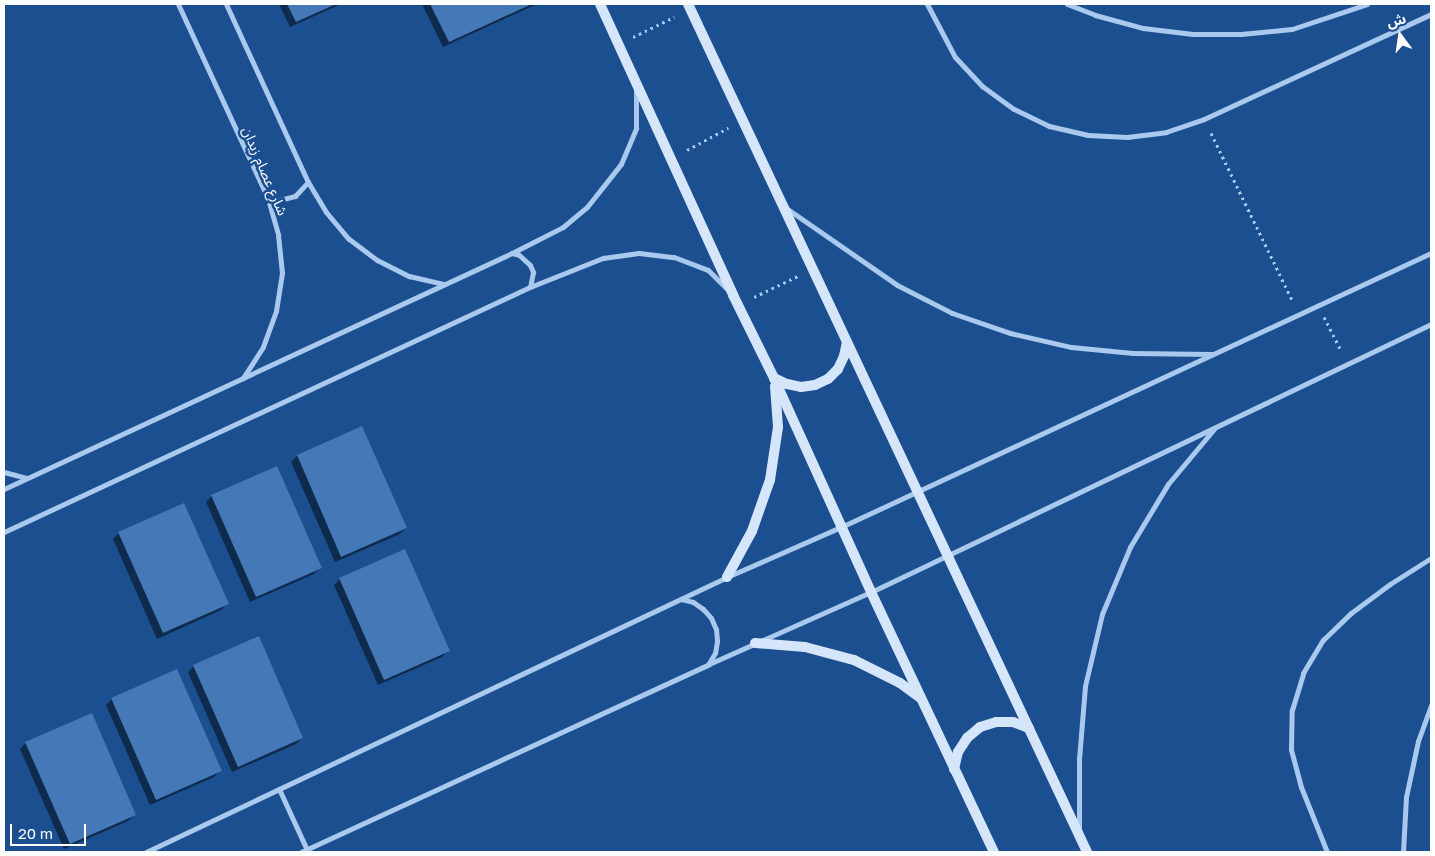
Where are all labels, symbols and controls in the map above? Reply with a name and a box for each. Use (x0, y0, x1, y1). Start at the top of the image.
text: ش (1385, 9, 1408, 31)
north arrow (1375, 10, 1425, 60)
street label: شارع عصام زيدان (239, 124, 291, 218)
scale bar (12, 814, 89, 846)
text: 20 m (18, 824, 53, 842)

